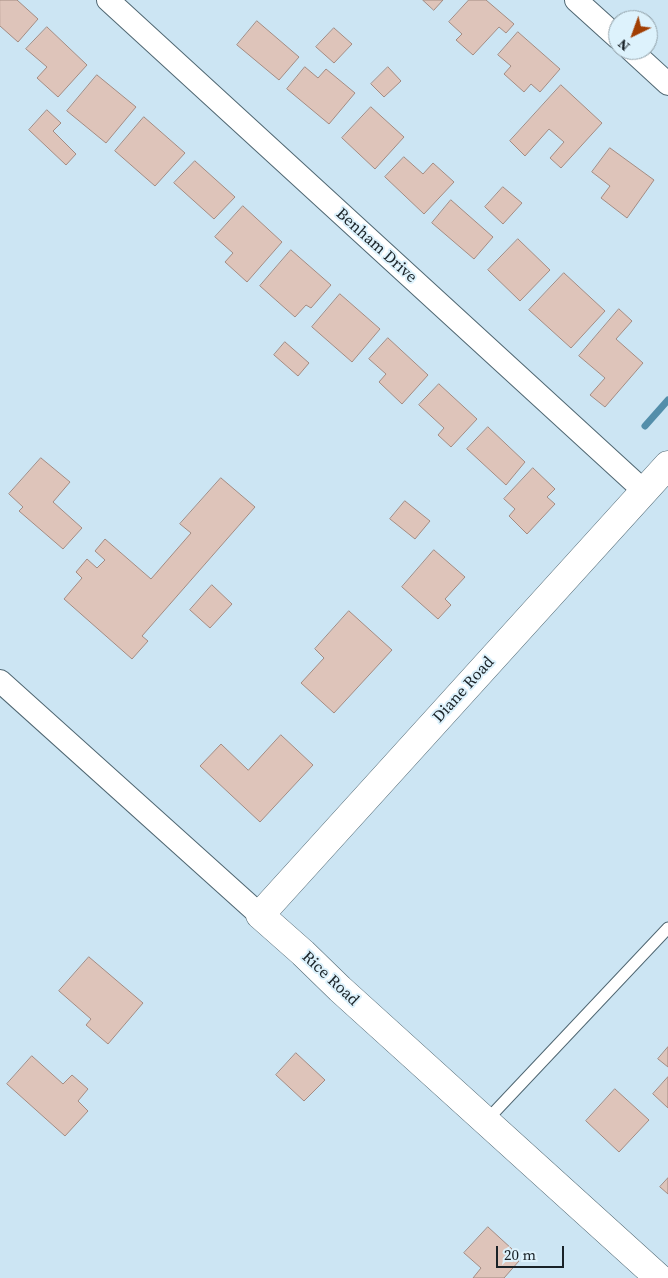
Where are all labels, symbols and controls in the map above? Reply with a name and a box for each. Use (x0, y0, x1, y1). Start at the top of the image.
north arrow (608, 10, 658, 60)
text: N (613, 35, 634, 56)
street label: Benham Drive (332, 205, 420, 287)
street label: Diane Road (429, 653, 499, 727)
street label: Rice Road (297, 948, 363, 1010)
scale bar (498, 1236, 566, 1268)
text: 20 m (504, 1244, 536, 1265)

